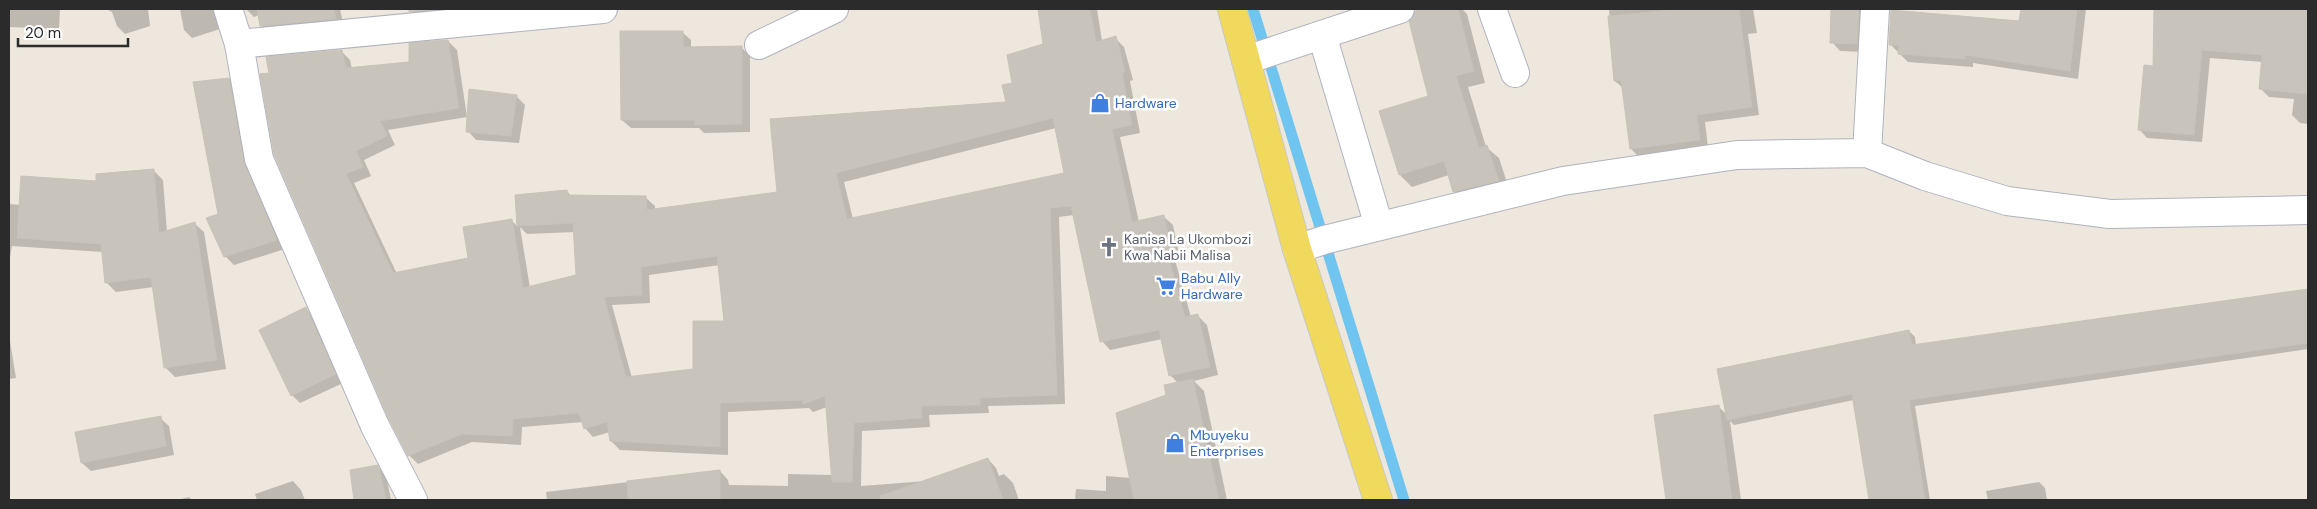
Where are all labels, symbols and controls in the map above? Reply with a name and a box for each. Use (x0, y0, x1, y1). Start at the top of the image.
scale bar (18, 15, 128, 47)
text: 20 m (25, 23, 61, 43)
shop icon: Hardware (1089, 92, 1111, 114)
place label: Hardware (1115, 94, 1177, 112)
place label: Kanisa La Ukombozi Kwa Nabii Malisa (1124, 230, 1251, 264)
church icon: Kanisa La Ukombozi Kwa Nabii Malisa (1098, 236, 1120, 258)
place label: Babu Ally Hardware (1181, 269, 1243, 303)
supermarket icon: Babu Ally Hardware (1155, 275, 1177, 297)
place label: Mbuyeku Enterprises (1190, 426, 1264, 460)
shop icon: Mbuyeku Enterprises (1164, 432, 1186, 454)

